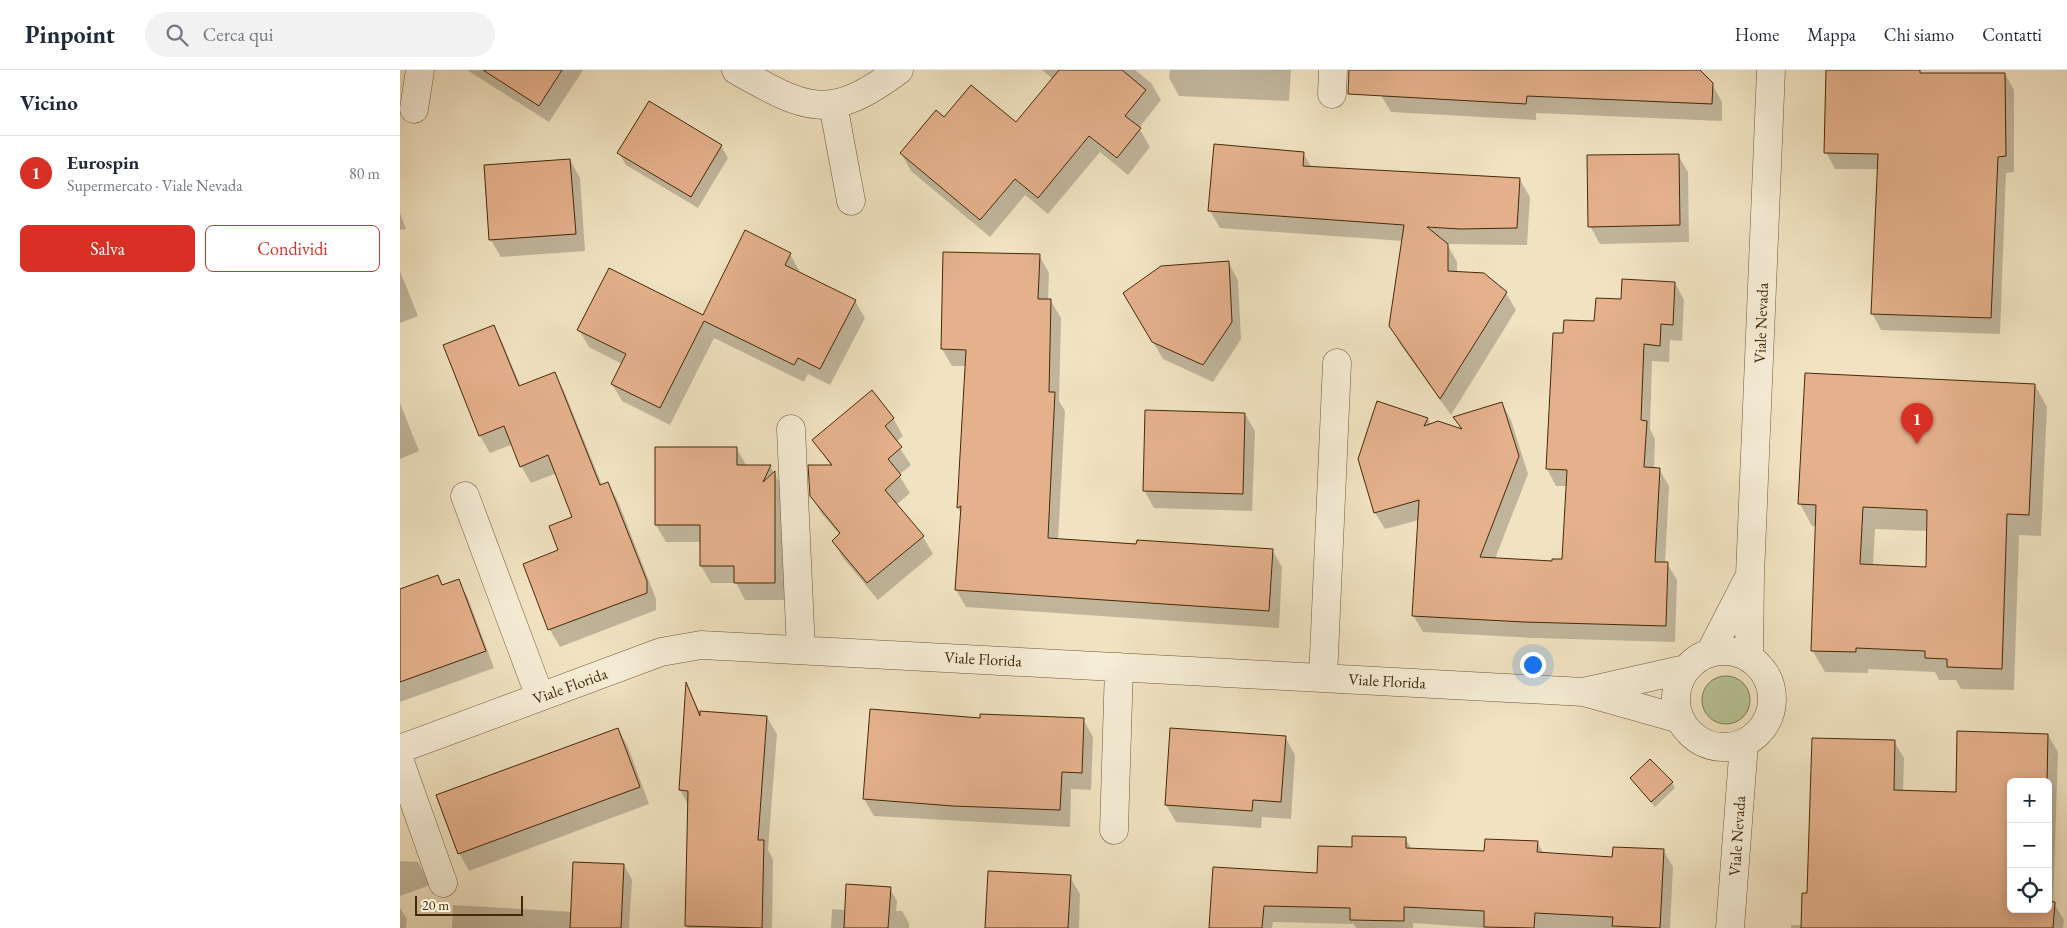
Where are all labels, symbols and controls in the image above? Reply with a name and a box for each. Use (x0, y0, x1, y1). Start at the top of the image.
search box (145, 12, 495, 57)
text: Pinpoint (25, 19, 115, 50)
icon: search (163, 21, 191, 49)
text: Cerca qui (203, 22, 273, 47)
text: Home (1735, 23, 1779, 46)
text: Mappa (1807, 23, 1856, 46)
text: Chi siamo (1884, 23, 1954, 46)
text: Contatti (1982, 23, 2042, 46)
text: Vicino (20, 89, 78, 116)
text: Eurospin (67, 150, 139, 175)
text: 1 (32, 163, 40, 184)
text: 80 m (349, 163, 380, 184)
text: Supermercato · Viale Nevada (67, 175, 243, 196)
button: Salva (20, 225, 195, 272)
button: Condividi (205, 225, 380, 272)
street label: Viale Nevada (1749, 282, 1773, 364)
pin: 1 (1901, 403, 1933, 444)
street label: Viale Florida (944, 646, 1023, 672)
your location (1520, 652, 1546, 678)
street label: Viale Florida (530, 663, 611, 709)
street label: Viale Florida (1348, 668, 1427, 694)
map controls (2007, 778, 2052, 913)
button: + (2007, 778, 2052, 823)
street label: Viale Nevada (1724, 794, 1750, 877)
button: − (2007, 823, 2052, 868)
button: locate (2007, 868, 2052, 913)
scale bar (415, 893, 522, 916)
text: 20 m (422, 896, 449, 914)

